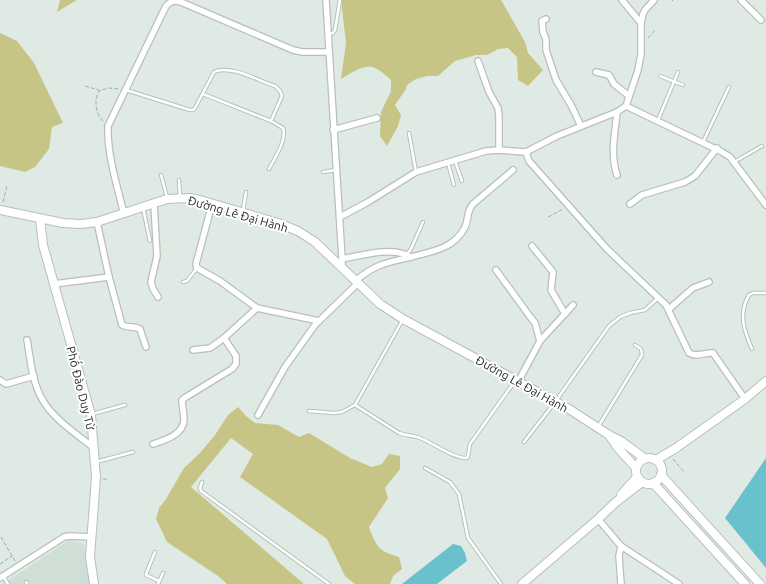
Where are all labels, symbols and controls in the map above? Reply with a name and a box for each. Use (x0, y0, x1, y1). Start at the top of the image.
street label: Đường Lê Đại Hành (186, 193, 290, 235)
street label: Phố Đào Duy Từ (64, 345, 99, 432)
street label: Đường Lê Đại Hành (473, 353, 570, 416)

